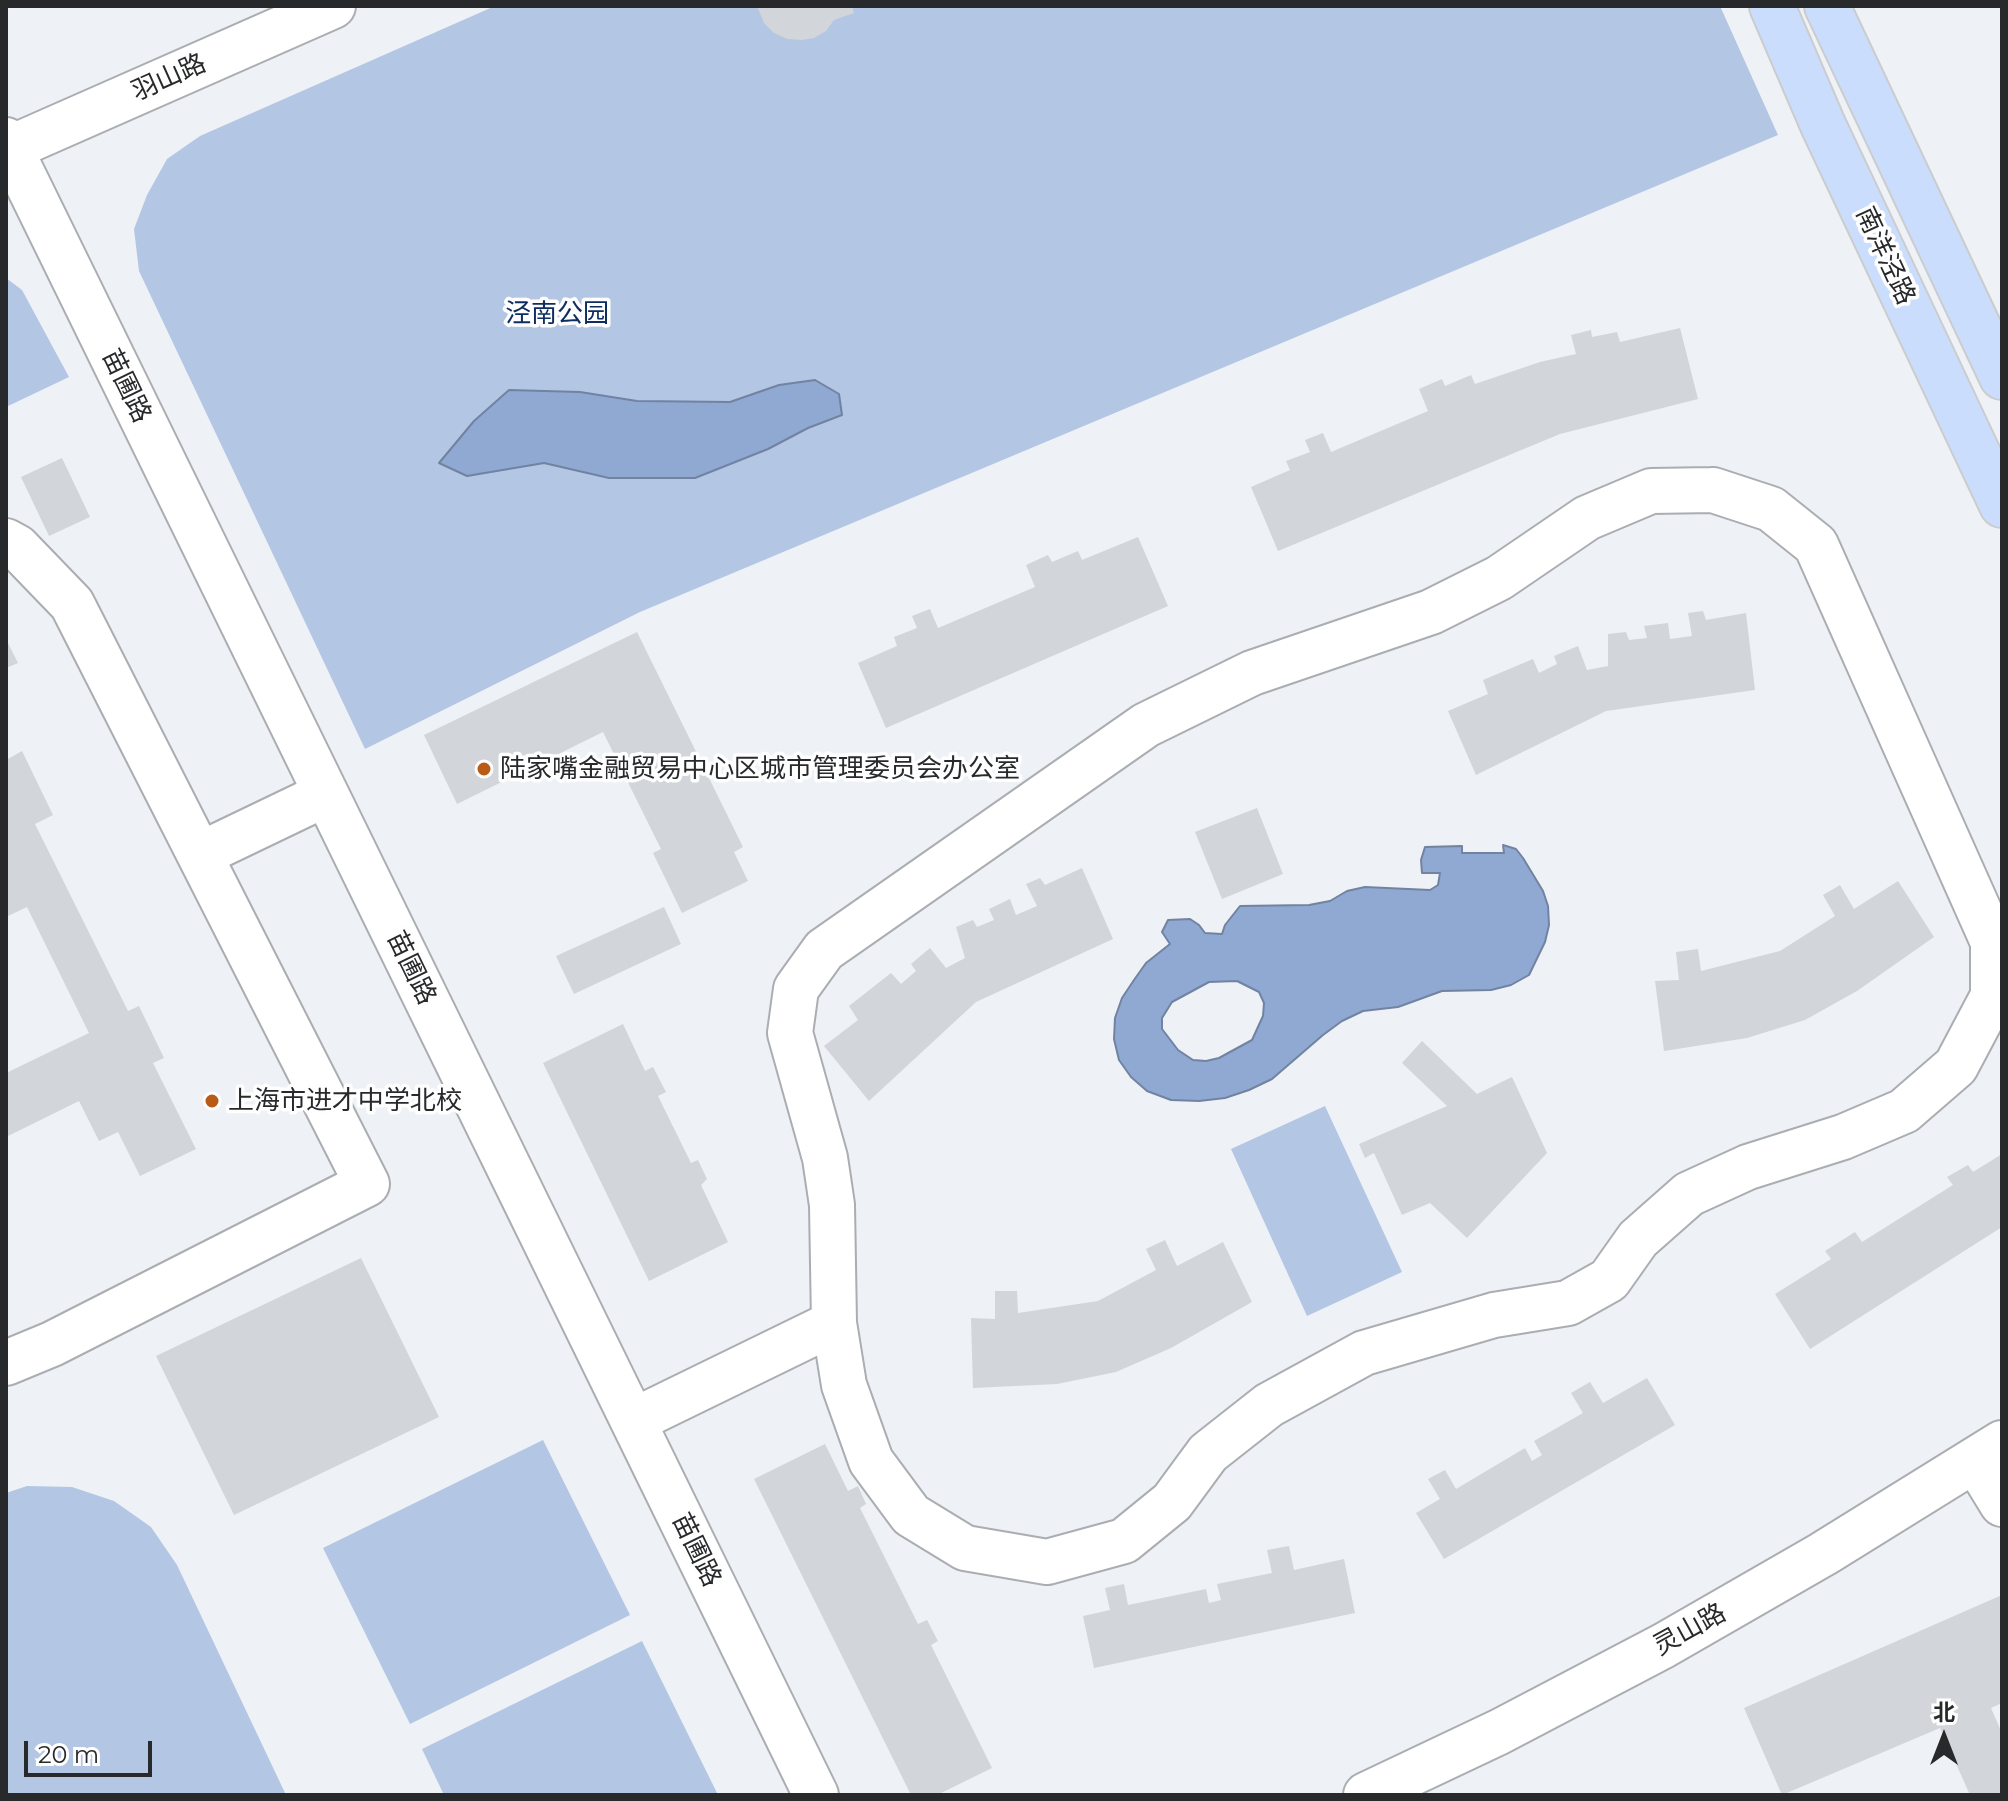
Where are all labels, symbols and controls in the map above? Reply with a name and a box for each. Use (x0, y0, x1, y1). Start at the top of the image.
street label: 羽山路 (127, 48, 211, 108)
street label: 南洋泾路 (1849, 202, 1921, 310)
park label: 泾南公园 (505, 298, 609, 330)
street label: 苗圃路 (95, 344, 157, 428)
place label: 陆家嘴金融贸易中心区城市管理委员会办公室 (500, 753, 1020, 785)
marker: 陆家嘴金融贸易中心区城市管理委员会办公室 (475, 760, 493, 778)
street label: 苗圃路 (380, 926, 442, 1010)
place label: 上海市进才中学北校 (228, 1085, 462, 1117)
marker: 上海市进才中学北校 (203, 1092, 221, 1110)
street label: 苗圃路 (665, 1508, 727, 1592)
street label: 灵山路 (1648, 1597, 1732, 1663)
north arrow (1904, 1697, 1984, 1777)
text: 北 (1933, 1699, 1955, 1726)
scale bar (28, 1725, 156, 1775)
text: 20 m (38, 1740, 99, 1769)

